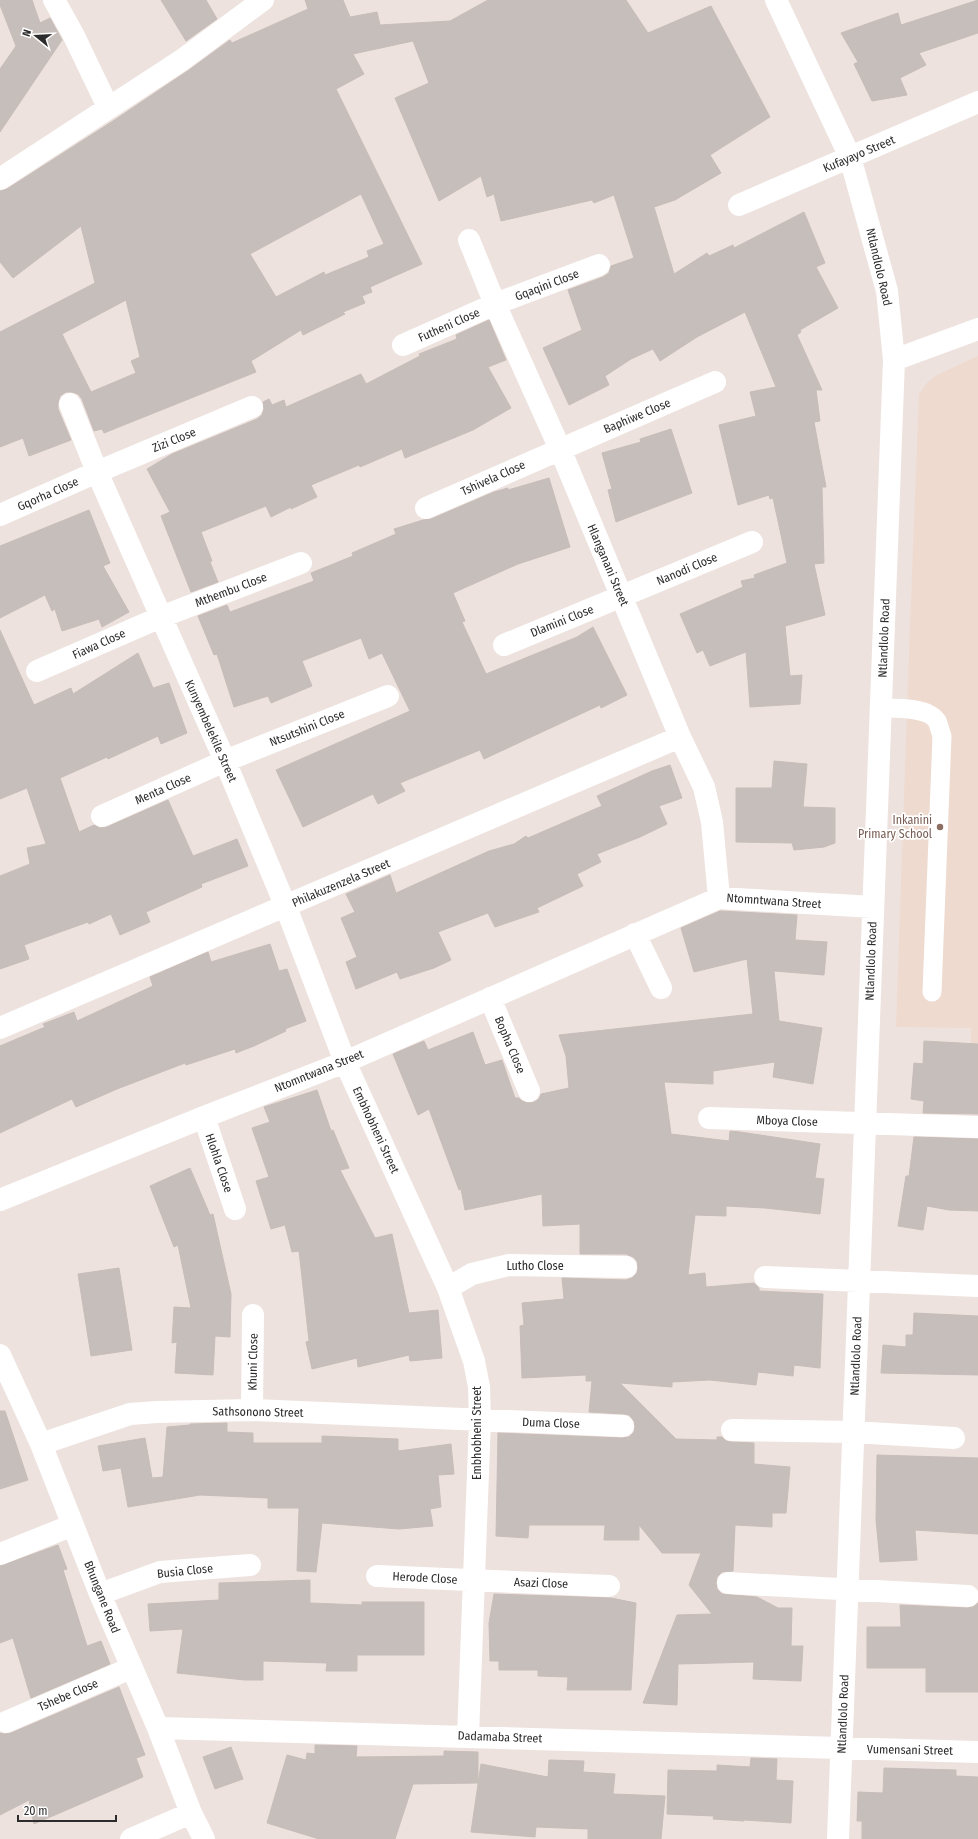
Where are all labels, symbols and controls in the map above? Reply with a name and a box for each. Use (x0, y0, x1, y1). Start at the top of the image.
north arrow (16, 16, 56, 56)
text: N (20, 28, 34, 38)
street label: Kufayayo Street (821, 133, 897, 175)
street label: Ntlandlolo Road (863, 227, 895, 307)
street label: Gqaqini Close (513, 266, 581, 304)
street label: Futheni Close (416, 305, 482, 345)
street label: Baphiwe Close (601, 396, 673, 436)
street label: Zizi Close (150, 425, 198, 455)
street label: Tshivela Close (459, 458, 527, 498)
street label: Gqorha Close (15, 474, 81, 514)
street label: Hlanganani Street (584, 522, 632, 608)
street label: Nanodi Close (655, 550, 719, 588)
street label: Mthembu Close (193, 570, 269, 610)
street label: Ntlandlolo Road (876, 598, 892, 678)
street label: Dlamini Close (528, 602, 596, 640)
street label: Fiawa Close (70, 626, 128, 662)
street label: Kunyembelekile Street (182, 678, 240, 784)
street label: Ntsutshini Close (267, 707, 347, 749)
street label: Menta Close (133, 770, 193, 808)
place label: Inkanini Primary School (858, 813, 932, 841)
marker: Inkanini Primary School (935, 822, 945, 832)
street label: Philakuzenzela Street (290, 856, 392, 910)
street label: Ntomntwana Street (726, 891, 822, 911)
street label: Ntlandlolo Road (863, 921, 879, 1001)
street label: Bopha Close (492, 1014, 528, 1076)
street label: Ntomntwana Street (272, 1047, 366, 1095)
street label: Embhobheni Street (350, 1084, 402, 1176)
street label: Mboya Close (756, 1113, 818, 1129)
street label: Hlohla Close (202, 1132, 236, 1194)
street label: Lutho Close (506, 1259, 564, 1273)
street label: Ntlandlolo Road (848, 1316, 864, 1396)
street label: Khuni Close (245, 1333, 261, 1391)
street label: Embhobheni Street (470, 1386, 484, 1480)
street label: Sathsonono Street (212, 1404, 304, 1420)
street label: Duma Close (522, 1415, 580, 1431)
street label: Bhungane Road (81, 1559, 123, 1635)
street label: Busia Close (156, 1561, 214, 1581)
street label: Herode Close (392, 1569, 458, 1587)
street label: Asazi Close (514, 1575, 568, 1591)
street label: Ntlandlolo Road (835, 1674, 851, 1754)
street label: Tshebe Close (36, 1676, 100, 1714)
street label: Dadamaba Street (457, 1729, 543, 1745)
street label: Vumensani Street (867, 1742, 953, 1758)
scale bar (18, 1797, 116, 1823)
text: 20 m (24, 1804, 48, 1818)

